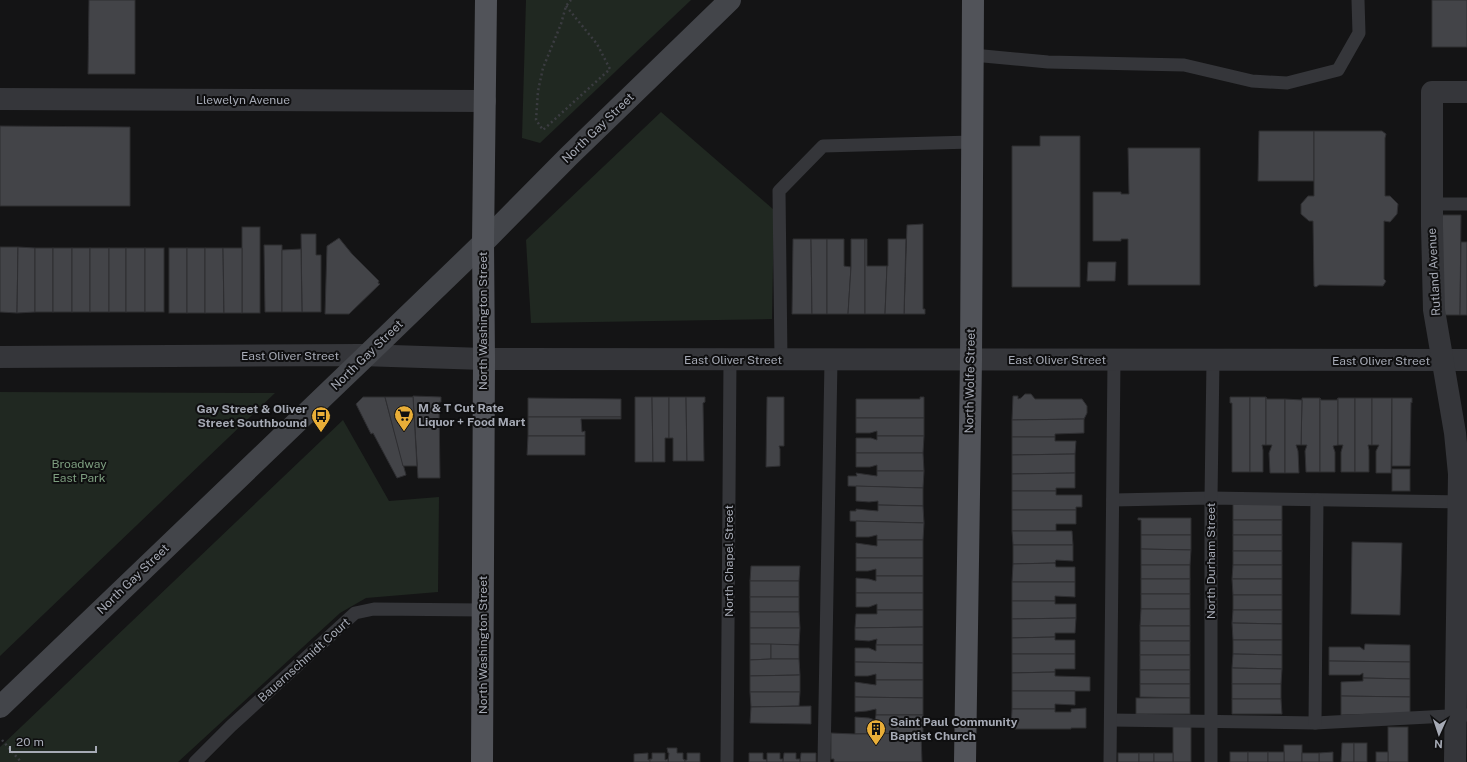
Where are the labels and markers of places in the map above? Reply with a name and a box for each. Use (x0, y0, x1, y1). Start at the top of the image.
place label: M & T Cut Rate Liquor + Food Mart (418, 401, 526, 429)
place label: Gay Street & Oliver Street Southbound (196, 402, 307, 430)
supermarket icon: M & T Cut Rate Liquor + Food Mart (393, 404, 415, 432)
bus stop icon: Gay Street & Oliver Street Southbound (310, 405, 332, 433)
place label: Saint Paul Community Baptist Church (890, 715, 1018, 743)
building icon: Saint Paul Community Baptist Church (865, 718, 887, 746)

